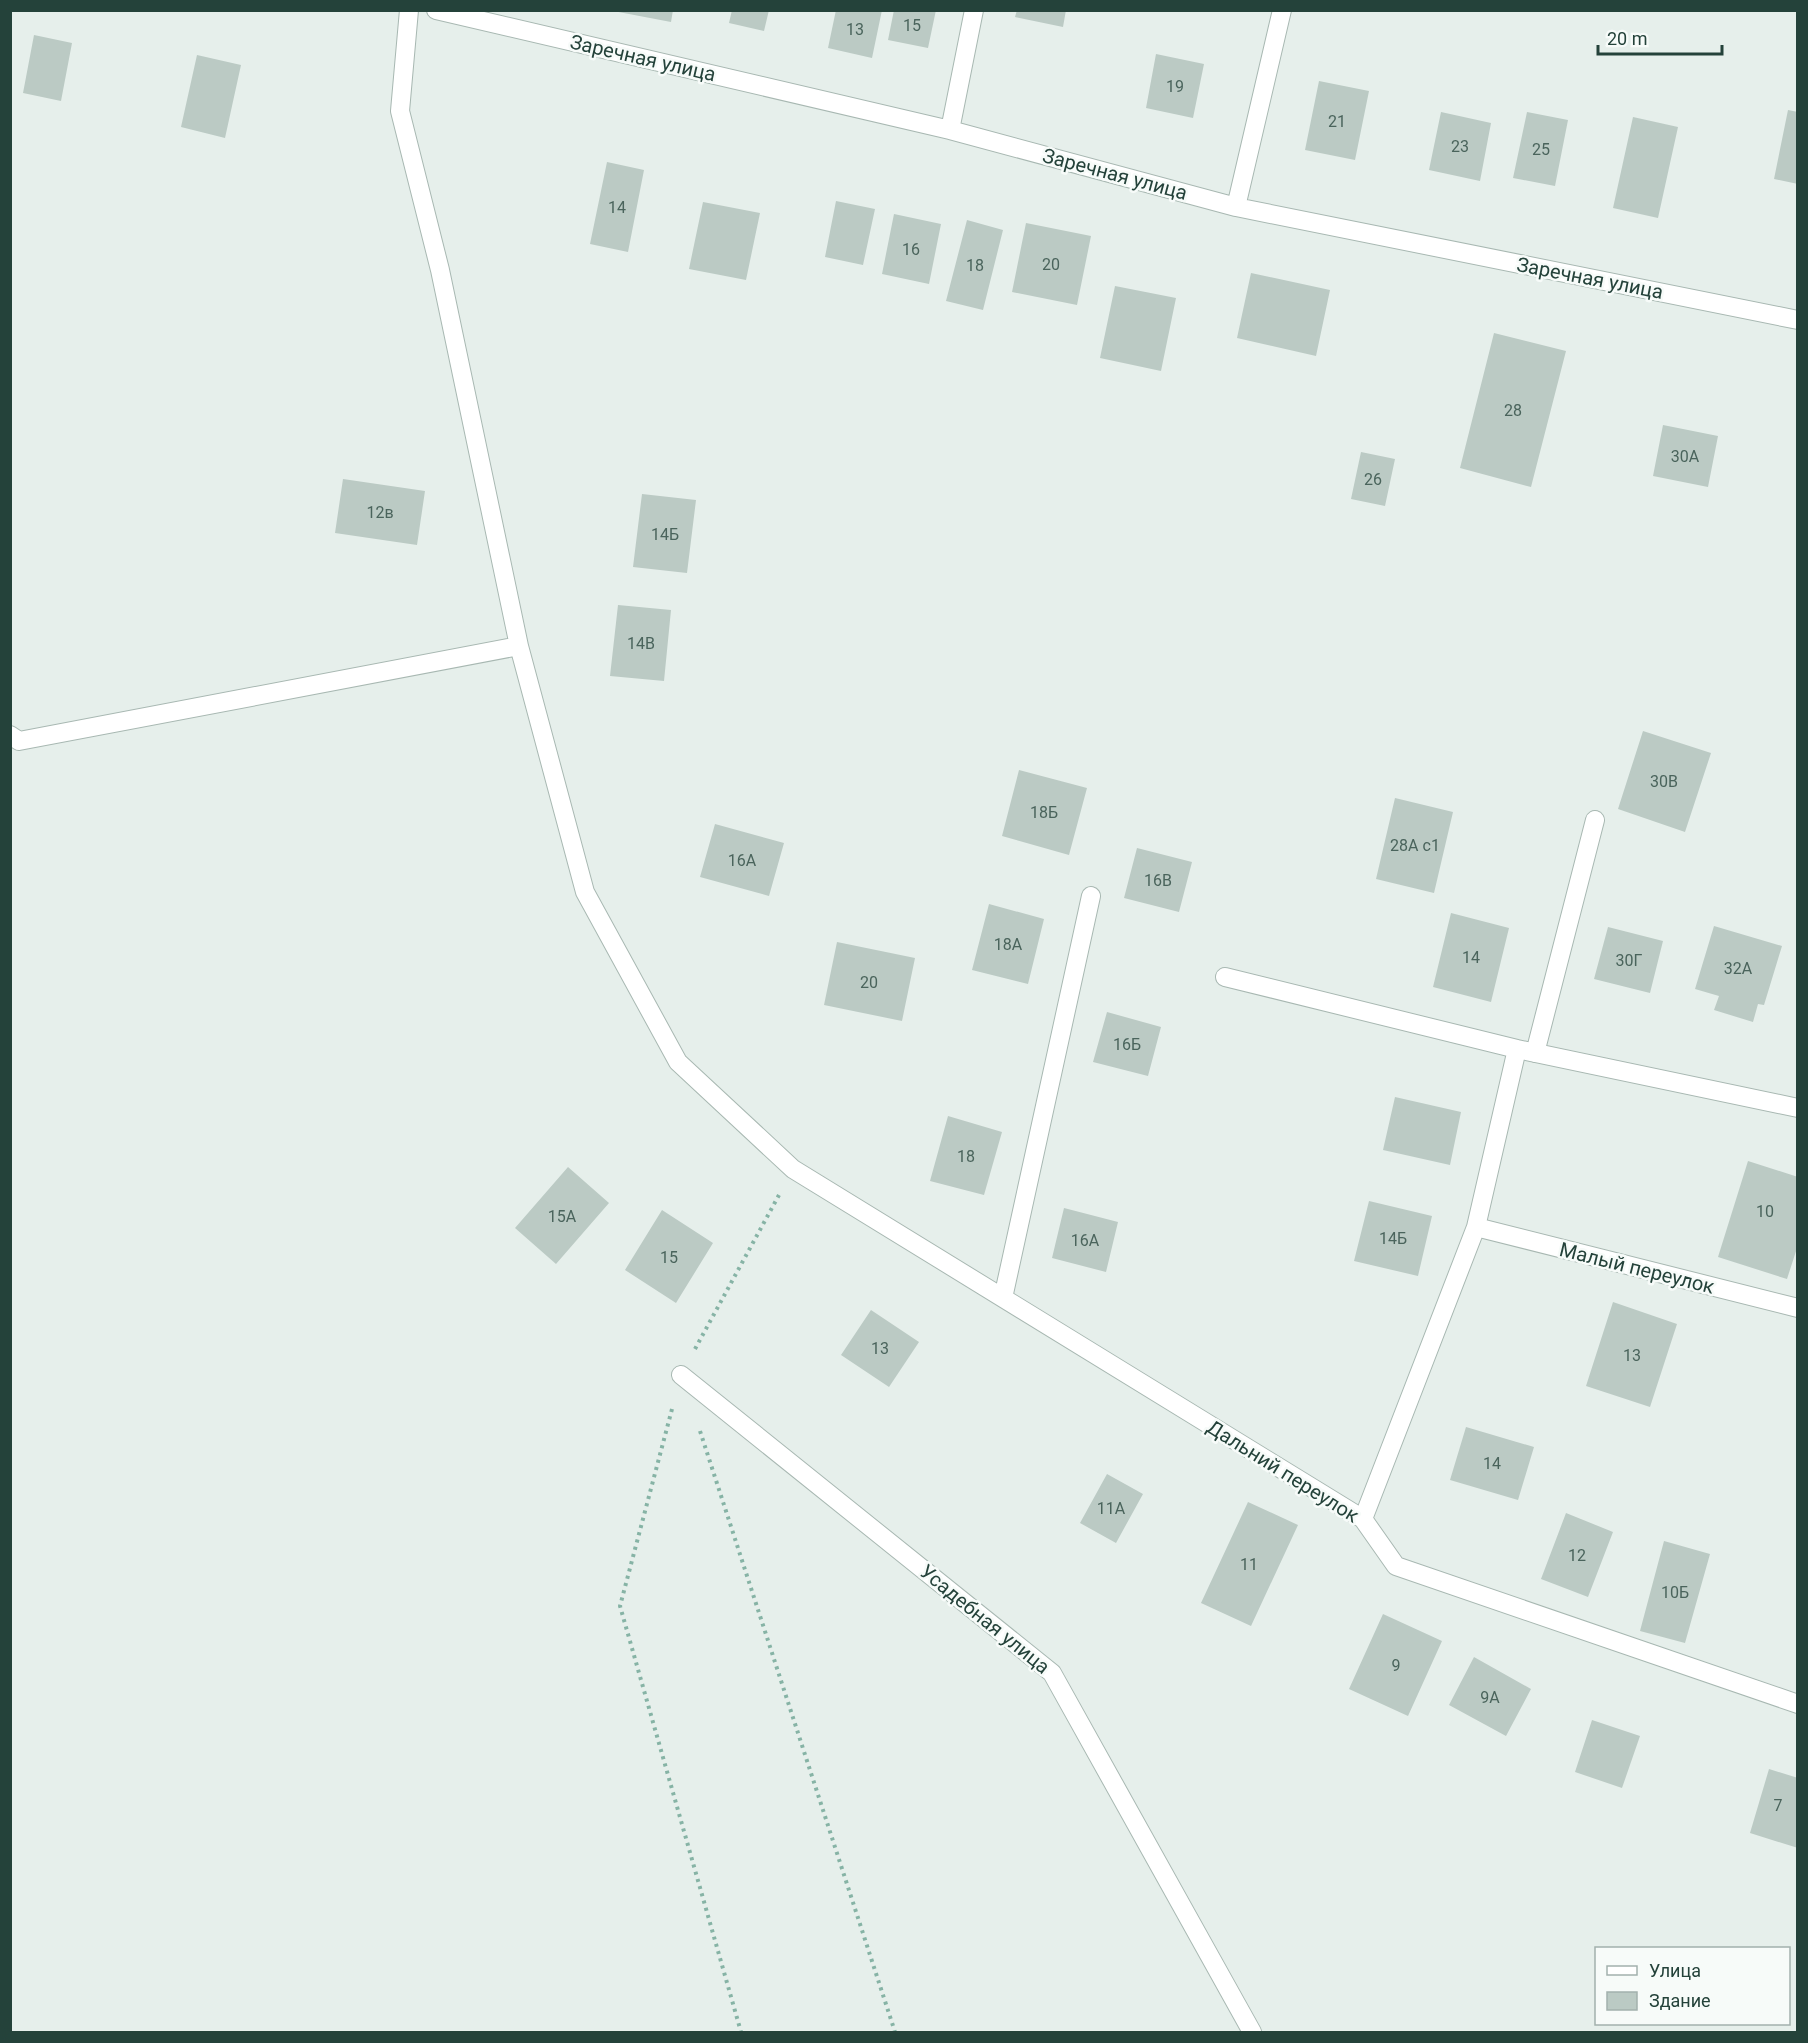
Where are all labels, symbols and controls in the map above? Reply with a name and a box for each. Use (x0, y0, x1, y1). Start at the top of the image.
house number: 15 (903, 16, 921, 35)
scale bar (1598, 18, 1722, 56)
house number: 13 (846, 20, 864, 39)
text: 20 m (1607, 28, 1647, 49)
street label: Заречная улица (568, 30, 718, 86)
house number: 19 (1166, 77, 1184, 96)
house number: 21 (1328, 112, 1346, 131)
house number: 23 (1451, 137, 1469, 156)
house number: 25 (1532, 140, 1550, 159)
street label: Заречная улица (1040, 143, 1190, 205)
house number: 14 (608, 198, 626, 217)
house number: 16 (902, 240, 920, 259)
street label: Заречная улица (1515, 252, 1665, 304)
house number: 20 (1042, 255, 1060, 274)
house number: 18 (966, 256, 984, 275)
house number: 28 (1504, 401, 1522, 420)
house number: 30А (1671, 447, 1700, 466)
house number: 26 (1364, 470, 1382, 489)
house number: 12в (366, 503, 394, 522)
house number: 14Б (651, 525, 679, 544)
house number: 14В (627, 634, 655, 653)
house number: 30В (1650, 772, 1678, 791)
house number: 18Б (1030, 803, 1058, 822)
house number: 28А с1 (1390, 836, 1440, 855)
house number: 16А (728, 851, 757, 870)
house number: 16В (1144, 871, 1172, 890)
house number: 18А (994, 935, 1023, 954)
house number: 14 (1462, 948, 1480, 967)
house number: 30Г (1616, 951, 1643, 970)
house number: 32А (1724, 959, 1753, 978)
house number: 20 (860, 973, 878, 992)
house number: 16Б (1113, 1035, 1141, 1054)
house number: 18 (957, 1147, 975, 1166)
house number: 10 (1756, 1202, 1774, 1221)
house number: 15А (548, 1207, 577, 1226)
house number: 14Б (1379, 1229, 1407, 1248)
house number: 16А (1071, 1231, 1100, 1250)
street label: Малый переулок (1557, 1237, 1717, 1299)
house number: 15 (660, 1248, 678, 1267)
house number: 13 (871, 1339, 889, 1358)
house number: 13 (1623, 1346, 1641, 1365)
street label: Дальний переулок (1203, 1415, 1364, 1528)
house number: 14 (1483, 1454, 1501, 1473)
house number: 11А (1097, 1499, 1126, 1518)
house number: 12 (1568, 1546, 1586, 1565)
house number: 11 (1240, 1555, 1258, 1574)
street label: Усадебная улица (915, 1559, 1055, 1679)
house number: 10Б (1661, 1583, 1689, 1602)
house number: 9 (1392, 1656, 1401, 1675)
house number: 9А (1480, 1688, 1500, 1707)
house number: 7 (1774, 1796, 1783, 1815)
legend (1595, 1947, 1790, 2025)
text: Улица (1649, 1960, 1701, 1981)
text: Здание (1649, 1990, 1711, 2011)

